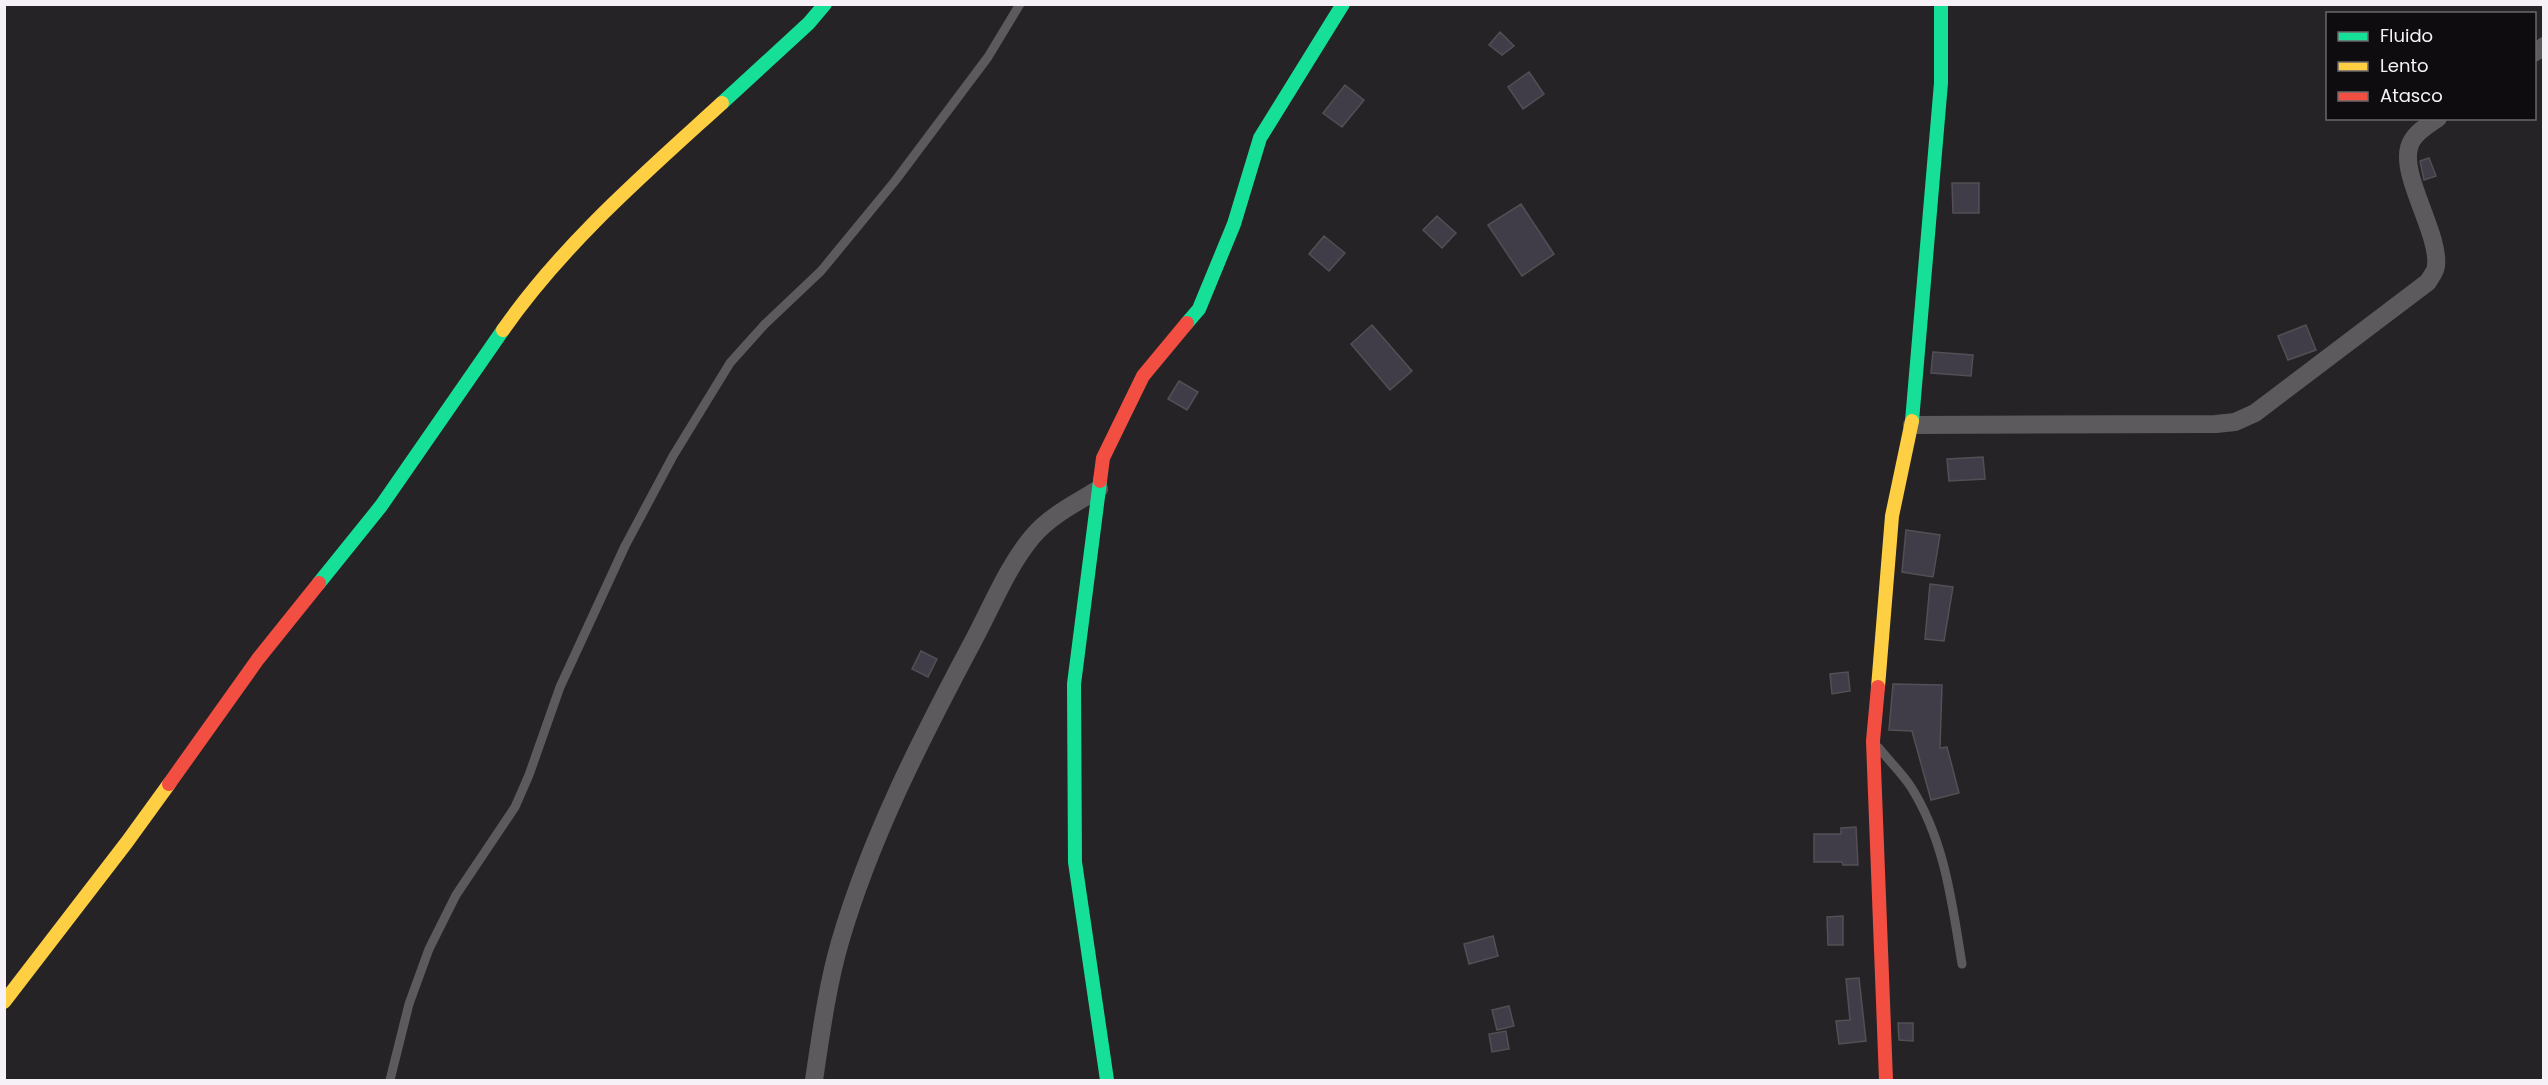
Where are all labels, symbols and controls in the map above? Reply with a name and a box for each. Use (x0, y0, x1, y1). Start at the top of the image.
legend (2326, 12, 2536, 120)
text: Fluido (2380, 23, 2433, 48)
text: Lento (2380, 53, 2429, 78)
text: Atasco (2380, 83, 2443, 108)

